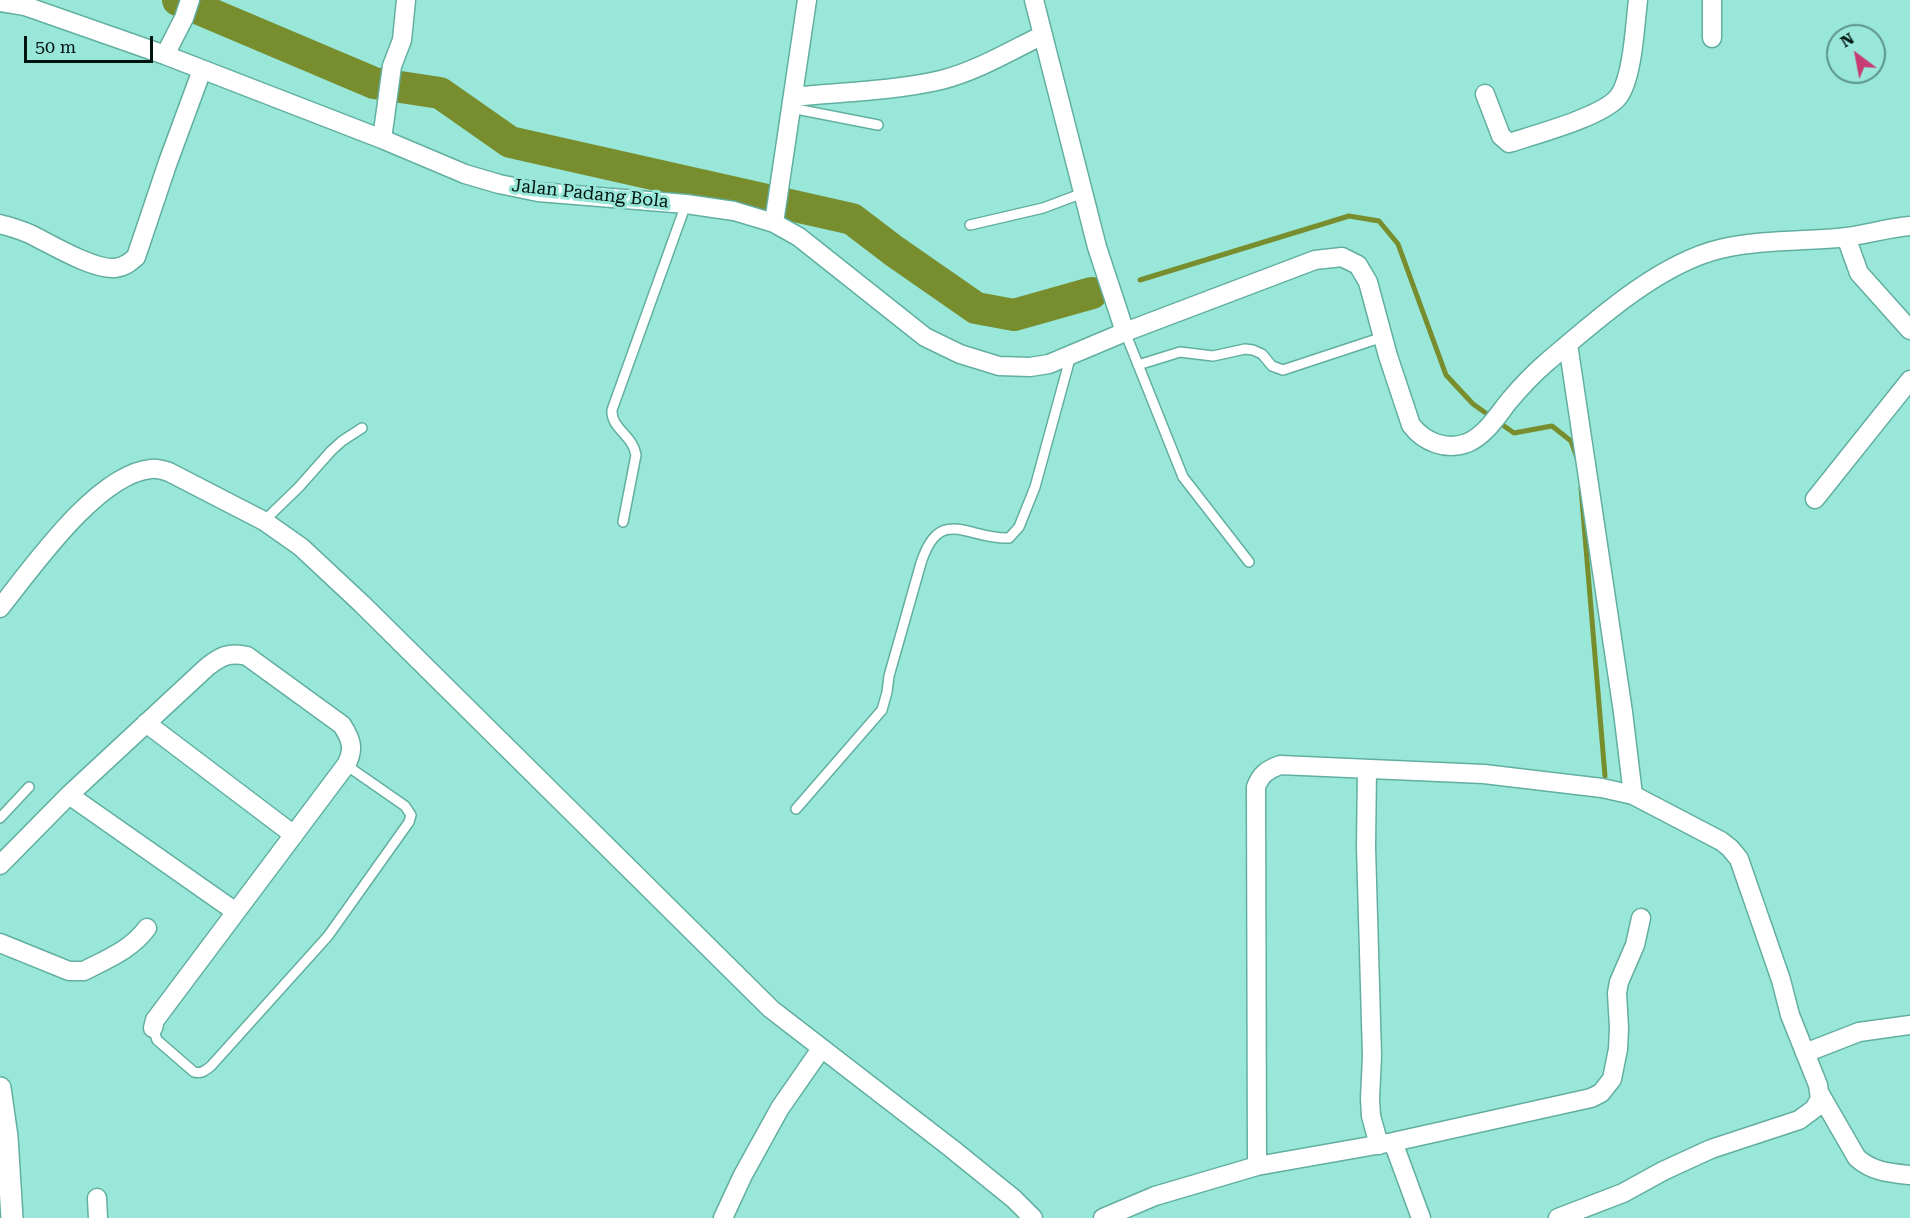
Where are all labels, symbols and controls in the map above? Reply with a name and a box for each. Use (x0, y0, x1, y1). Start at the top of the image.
scale bar (27, 24, 156, 62)
north arrow (1826, 24, 1886, 84)
text: N (1837, 29, 1858, 51)
text: 50 m (35, 36, 76, 57)
street label: Jalan Padang Bola (510, 175, 670, 213)

